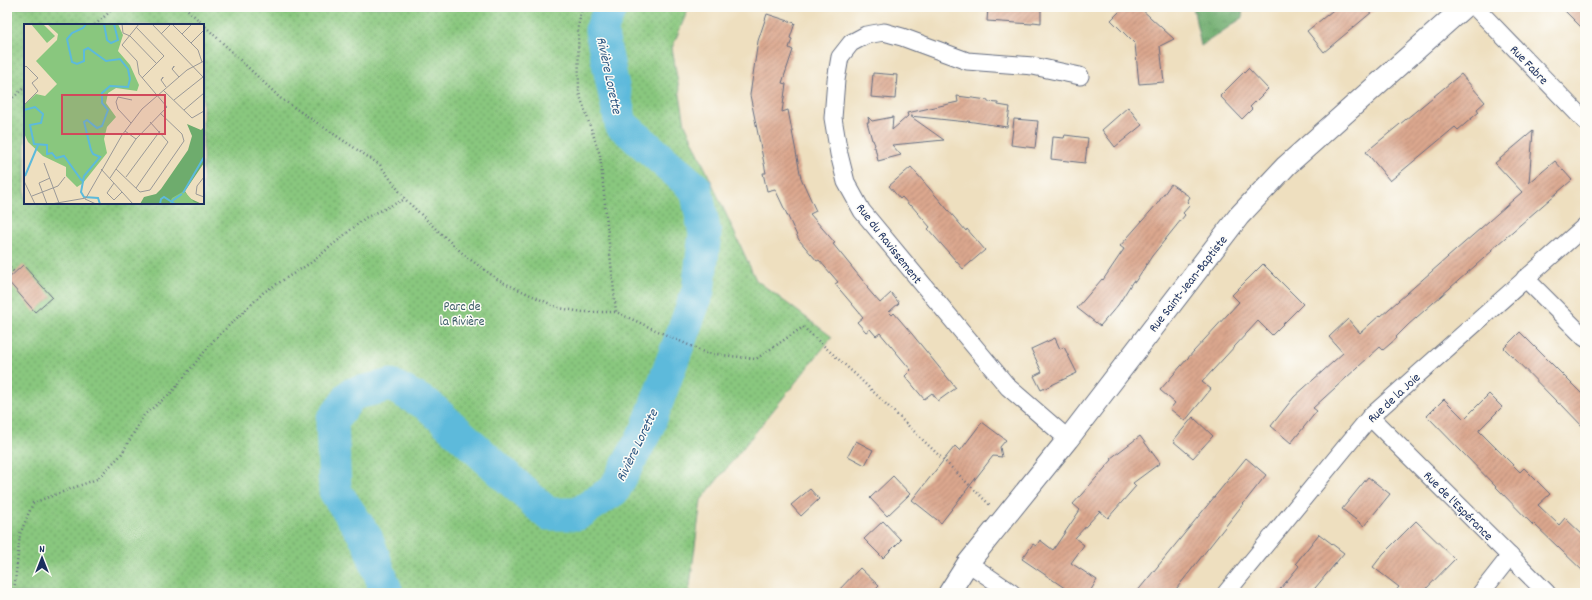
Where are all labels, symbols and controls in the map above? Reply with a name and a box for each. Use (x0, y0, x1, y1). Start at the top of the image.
inset map (24, 24, 204, 204)
water label: Rivière Lorette (590, 35, 626, 117)
street label: Rue Fabre (1504, 42, 1552, 90)
street label: Rue du Ravissement (850, 200, 926, 289)
street label: Rue Saint-Jean-Baptiste (1145, 232, 1233, 337)
park label: Parc de la Rivière (440, 298, 485, 332)
street label: Rue de la Joie (1364, 369, 1426, 428)
water label: Rivière Lorette (612, 406, 664, 485)
street label: Rue de l'Espérance (1418, 468, 1497, 546)
north arrow (22, 538, 62, 578)
text: N (39, 542, 45, 558)

